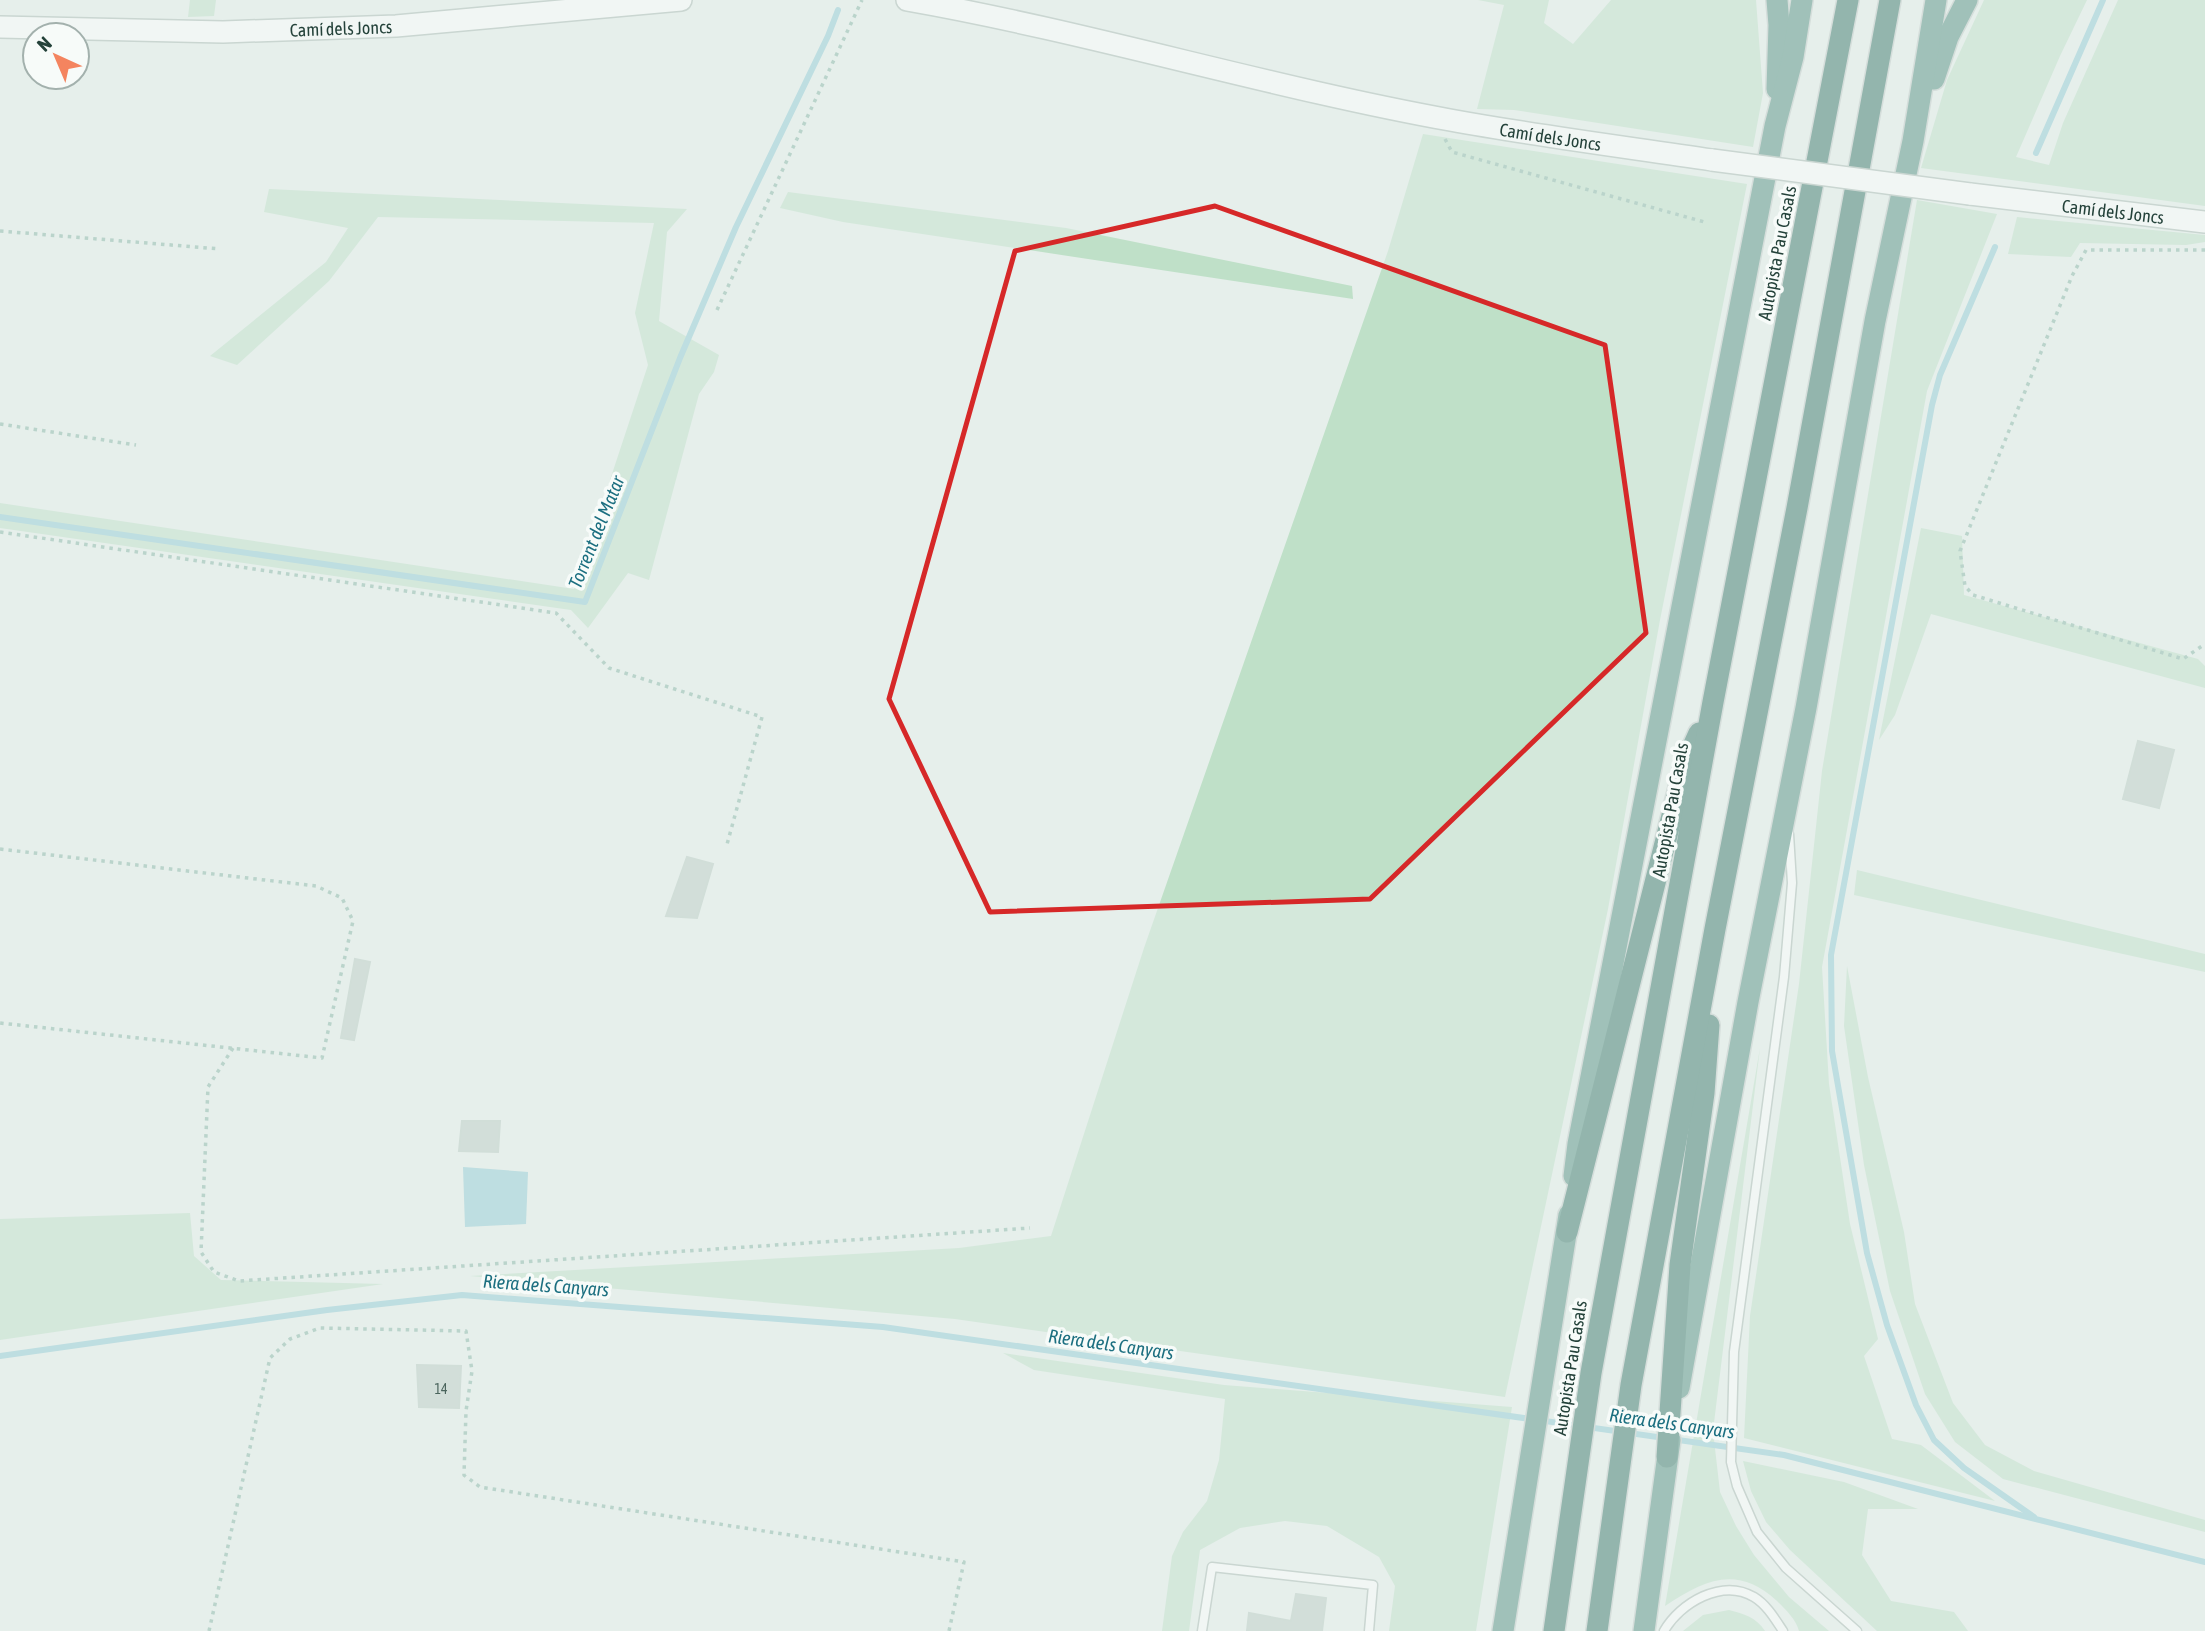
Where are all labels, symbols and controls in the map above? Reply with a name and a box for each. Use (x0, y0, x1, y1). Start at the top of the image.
street label: Camí dels Joncs (289, 16, 392, 40)
north arrow (21, 21, 91, 91)
text: N (33, 32, 56, 56)
street label: Camí dels Joncs (1498, 118, 1603, 154)
street label: Autopista Pau Casals (1754, 184, 1800, 322)
street label: Camí dels Joncs (2061, 195, 2165, 228)
water label: Torrent del Matar (563, 471, 629, 591)
street label: Autopista Pau Casals (1648, 741, 1692, 879)
water label: Riera dels Canyars (482, 1270, 610, 1300)
street label: Autopista Pau Casals (1549, 1299, 1591, 1437)
water label: Riera dels Canyars (1047, 1324, 1175, 1364)
house number: 14 (434, 1381, 448, 1397)
water label: Riera dels Canyars (1608, 1403, 1736, 1443)

